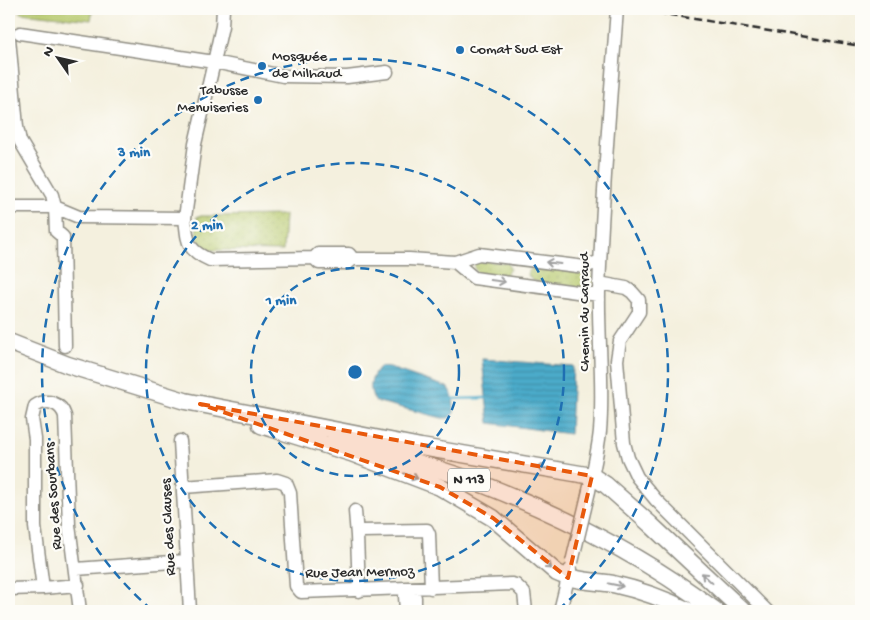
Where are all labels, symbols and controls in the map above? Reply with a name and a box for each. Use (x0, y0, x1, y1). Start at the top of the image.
north arrow (32, 32, 82, 82)
place label: Comat Sud Est (470, 41, 564, 59)
text: N (40, 44, 59, 61)
marker: Comat Sud Est (454, 44, 466, 56)
place label: Mosquée de Milhaud (272, 48, 342, 83)
marker: Mosquée de Milhaud (256, 60, 268, 72)
place label: Tabusse Menuiseries (177, 82, 248, 117)
marker: Tabusse Menuiseries (252, 94, 264, 106)
text: 3 min (117, 144, 151, 162)
text: 2 min (191, 217, 224, 235)
street label: Chemin du Carraud (576, 251, 594, 372)
one-way arrow (545, 258, 561, 268)
one-way arrow (489, 276, 505, 286)
text: 1 min (265, 292, 297, 310)
centre of rings (346, 363, 364, 381)
street label: Rue des Sourbans (41, 441, 67, 550)
one-way arrow (536, 462, 552, 472)
road number: N 113 (448, 468, 490, 492)
one-way arrow (403, 472, 419, 481)
street label: Rue des Clauses (157, 477, 181, 576)
one-way arrow (540, 558, 553, 570)
street label: Rue Jean Mermoz (305, 563, 415, 583)
one-way arrow (701, 572, 714, 584)
one-way arrow (607, 581, 623, 590)

